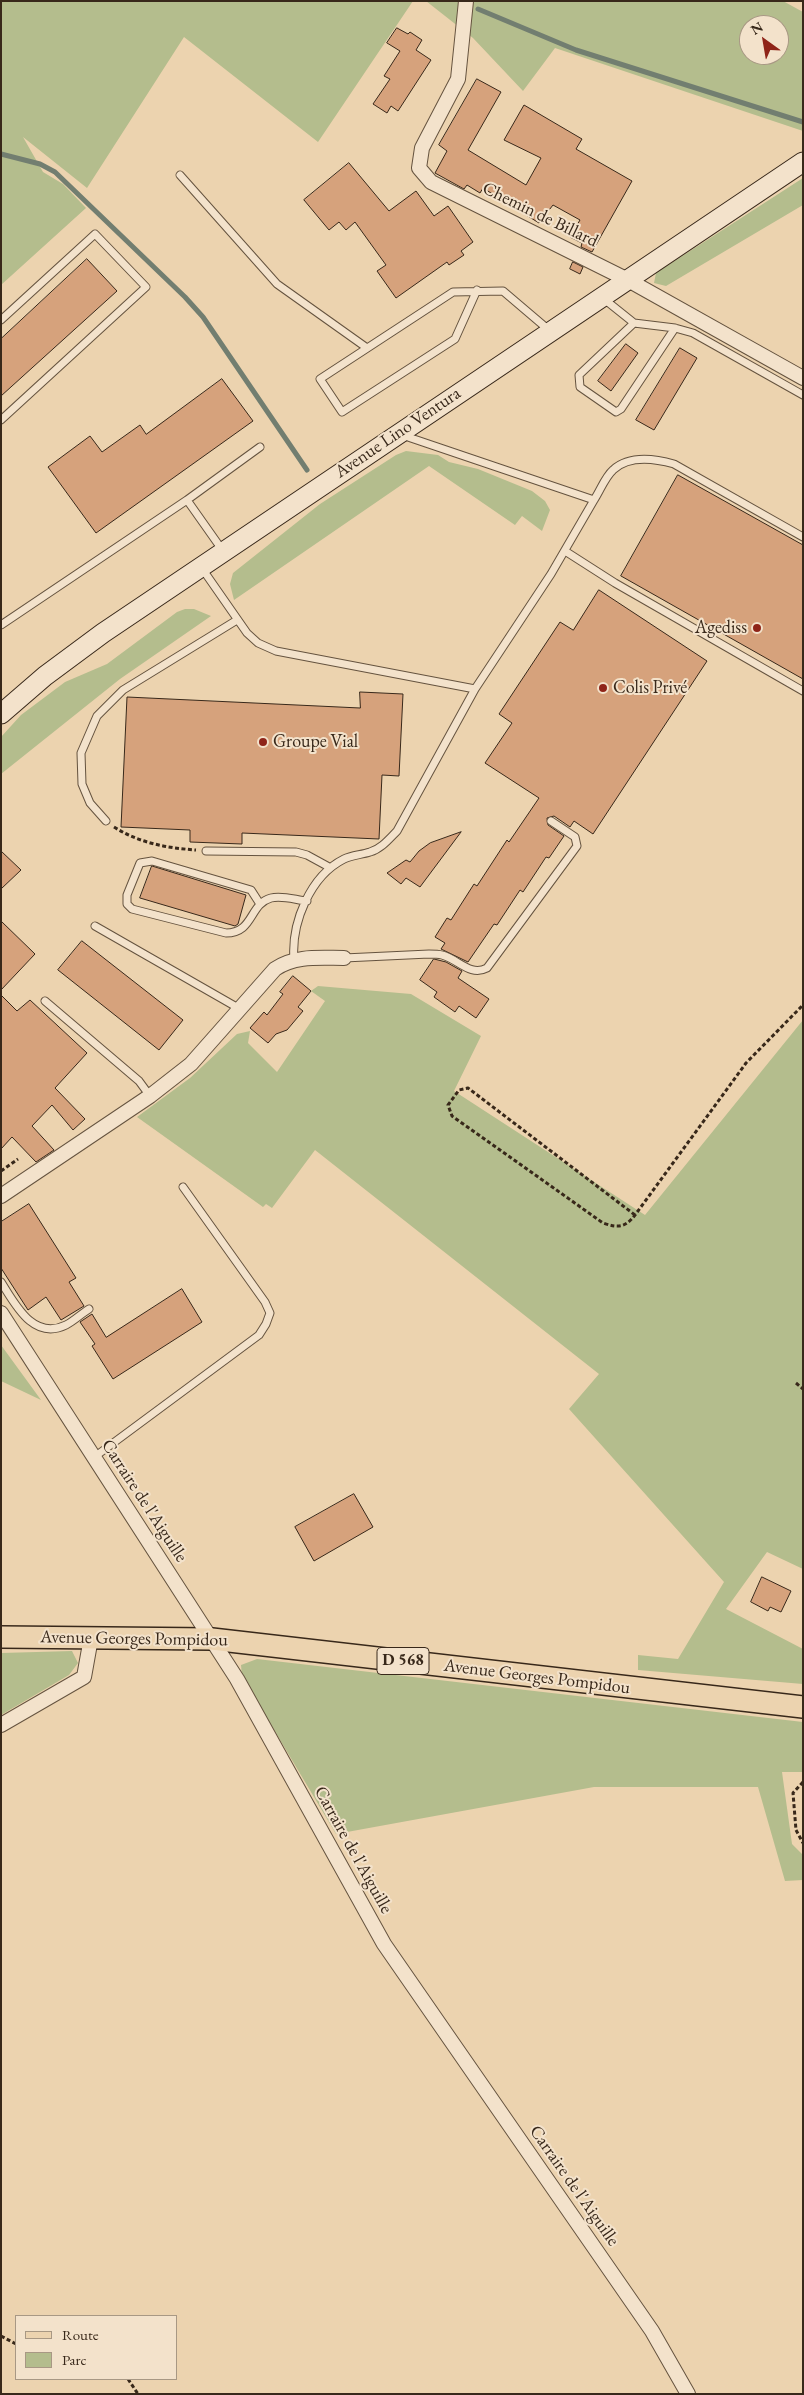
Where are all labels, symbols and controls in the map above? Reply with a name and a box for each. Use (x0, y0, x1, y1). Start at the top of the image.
north arrow (739, 15, 789, 65)
text: N (747, 17, 766, 39)
street label: Chemin de Billard (479, 178, 601, 252)
street label: Avenue Lino Ventura (331, 383, 465, 483)
place label: Agediss (695, 617, 747, 639)
marker: Agediss (751, 622, 763, 634)
place label: Colis Privé (613, 677, 687, 699)
marker: Colis Privé (597, 682, 609, 694)
place label: Groupe Vial (273, 731, 358, 753)
marker: Groupe Vial (257, 736, 269, 748)
street label: Carraire de l'Aiguille (96, 1436, 192, 1566)
street label: Avenue Georges Pompidou (40, 1627, 228, 1651)
road number: D 568 (377, 1648, 429, 1674)
street label: Avenue Georges Pompidou (443, 1655, 631, 1699)
street label: Carraire de l'Aiguille (309, 1783, 397, 1917)
street label: Carraire de l'Aiguille (524, 2122, 624, 2250)
legend (15, 2315, 178, 2380)
text: Route (62, 2325, 99, 2344)
text: Parc (62, 2350, 87, 2369)

